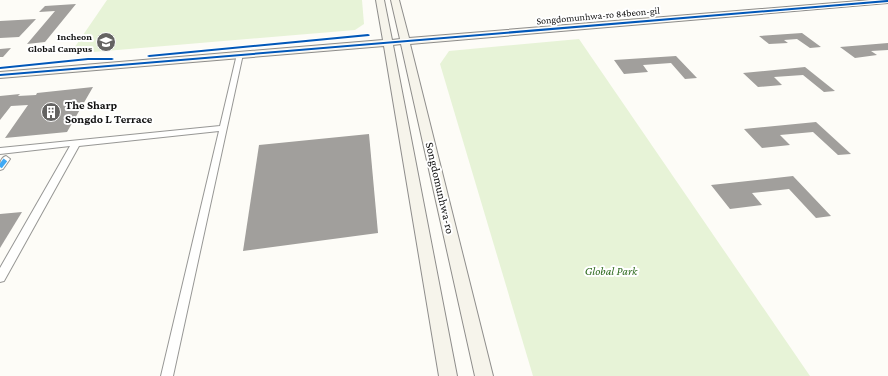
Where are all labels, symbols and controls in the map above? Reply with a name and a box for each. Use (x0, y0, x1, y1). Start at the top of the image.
street label: Songdomunhwa-ro 84beon-gil (536, 5, 661, 26)
place label: Incheon Global Campus (28, 31, 92, 54)
school or university icon: Incheon Global Campus (95, 31, 117, 53)
place label: The Sharp Songdo L Terrace (65, 98, 153, 126)
building icon: The Sharp Songdo L Terrace (40, 101, 62, 123)
street label: Songdomunhwa-ro (423, 141, 457, 235)
park label: Global Park (585, 264, 638, 278)

